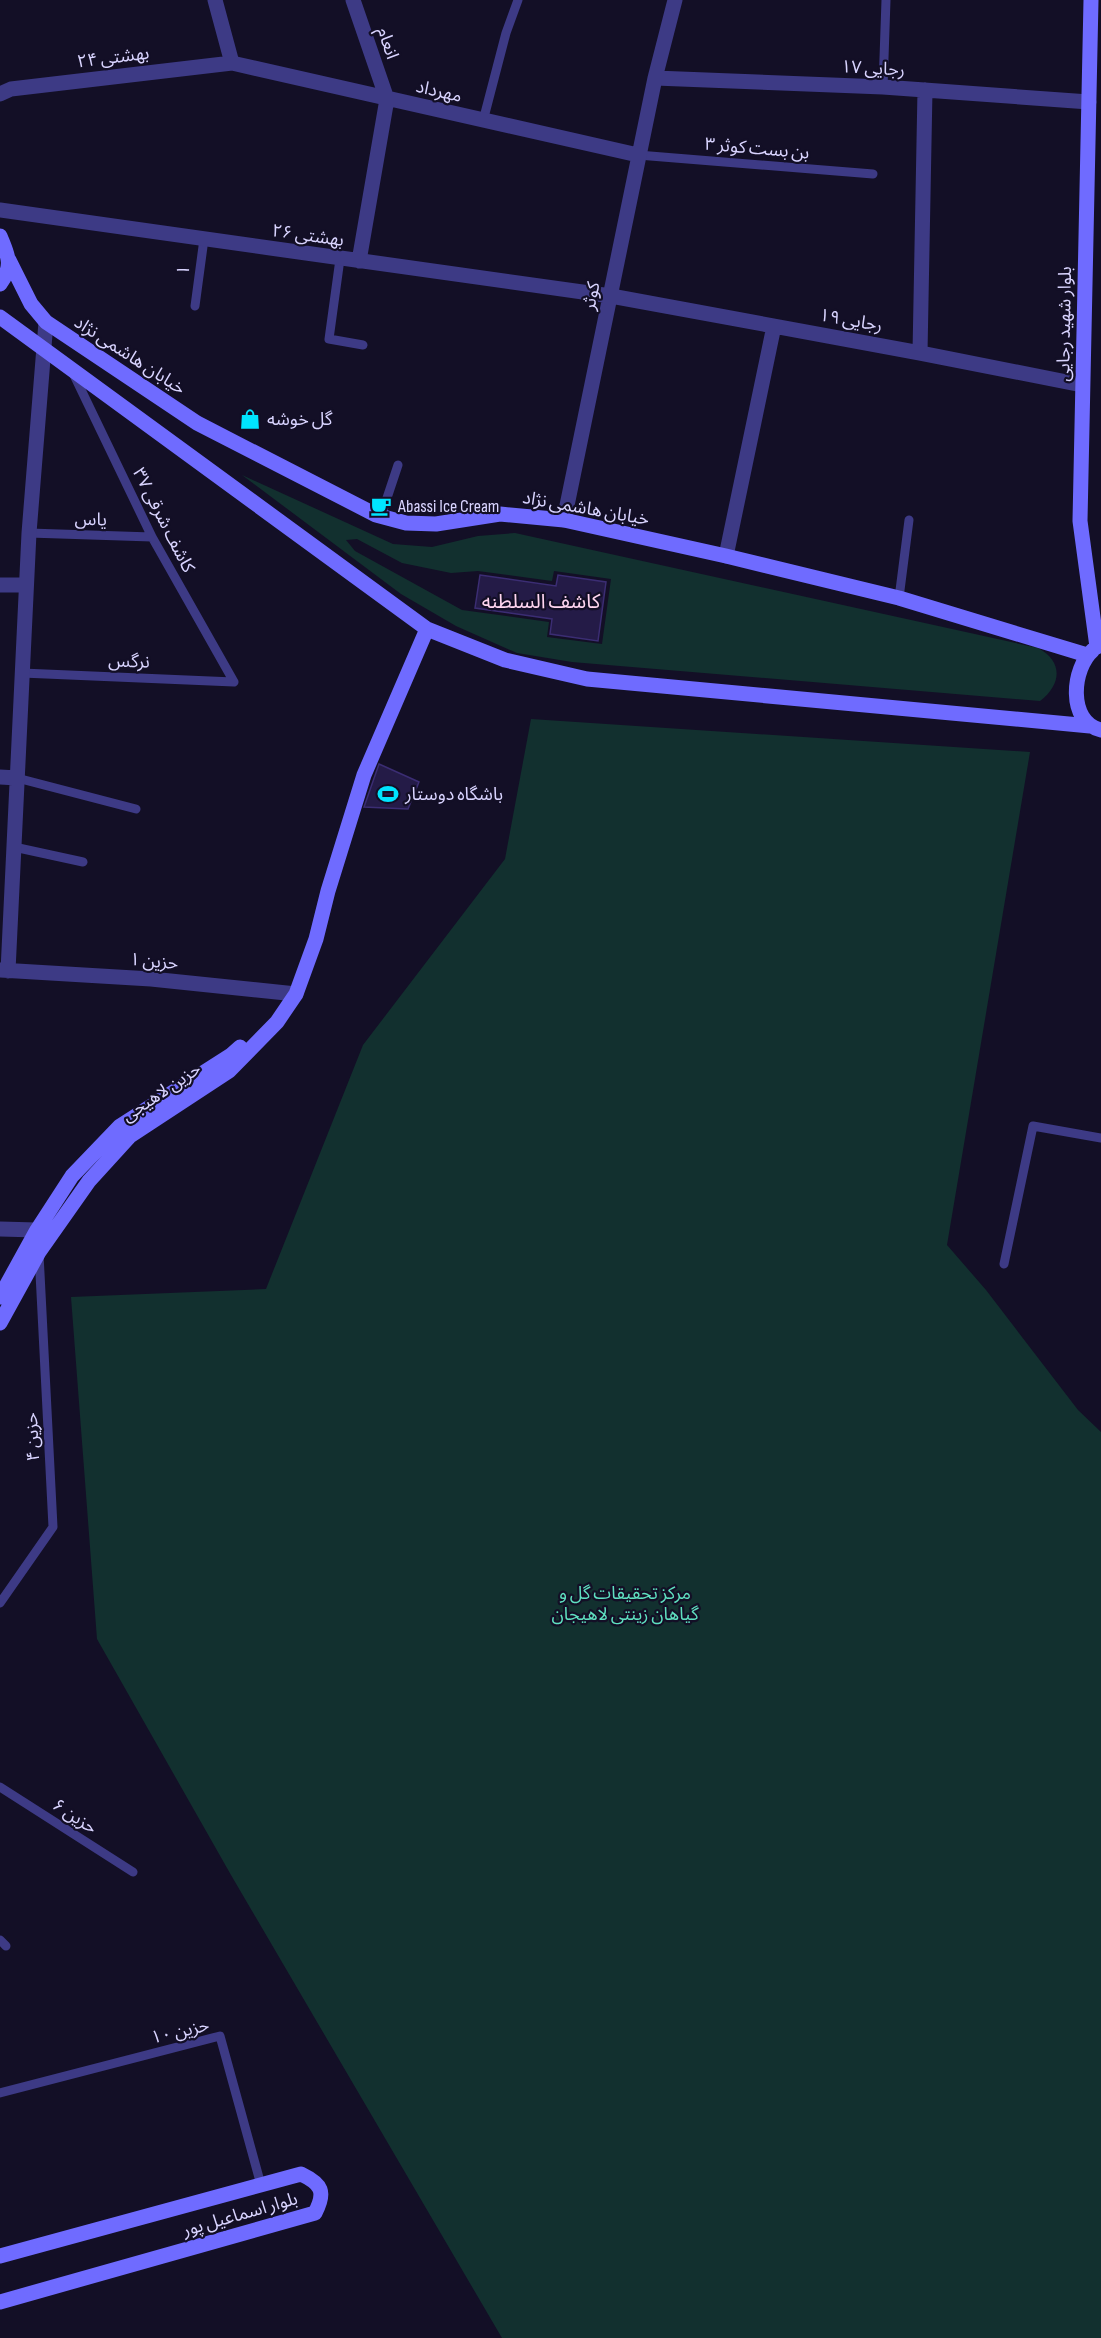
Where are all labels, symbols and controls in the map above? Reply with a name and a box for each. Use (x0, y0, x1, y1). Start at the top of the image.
street label: انعام (369, 24, 403, 63)
street label: بهشتی ۲۴ (76, 43, 150, 72)
street label: رجایی ۱۷ (841, 56, 905, 81)
street label: مهرداد (414, 76, 464, 107)
street label: بن بست کوثر ۳ (704, 133, 810, 164)
street label: بهشتی ۲۶ (270, 220, 345, 251)
street label: ۱ (172, 264, 195, 277)
street label: بلوار شهید رجایی (1053, 266, 1076, 382)
street label: کوثر (578, 280, 605, 313)
street label: رجایی ۱۹ (818, 305, 884, 336)
street label: خیابان هاشمی نژاد (70, 312, 189, 399)
shop icon: گل خوشه (238, 407, 262, 431)
place label: گل خوشه (267, 409, 333, 430)
street label: کاشف شرقی ۳۷ (128, 464, 199, 577)
street label: خیابان هاشمی نژاد (521, 487, 651, 530)
cafe icon: Abassi Ice Cream (369, 494, 393, 518)
place label: Abassi Ice Cream (397, 496, 499, 517)
street label: یاس (74, 508, 108, 531)
district label: کاشف السلطنه (482, 590, 601, 614)
street label: نرگس (108, 650, 150, 673)
sports icon: باشگاه دوستار (376, 782, 400, 806)
place label: باشگاه دوستار (404, 784, 503, 805)
street label: حزین ۱ (129, 949, 179, 974)
street label: حزین لاهیجی (118, 1058, 205, 1127)
street label: حزین ۴ (21, 1412, 44, 1462)
park label: مرکز تحقیقات گل و گیاهان زینتی لاهیجان (551, 1583, 699, 1625)
street label: حزین ۶ (49, 1794, 101, 1839)
street label: حزین ۱۰ (149, 2015, 211, 2048)
street label: بلوار اسماعیل پور (179, 2188, 300, 2241)

